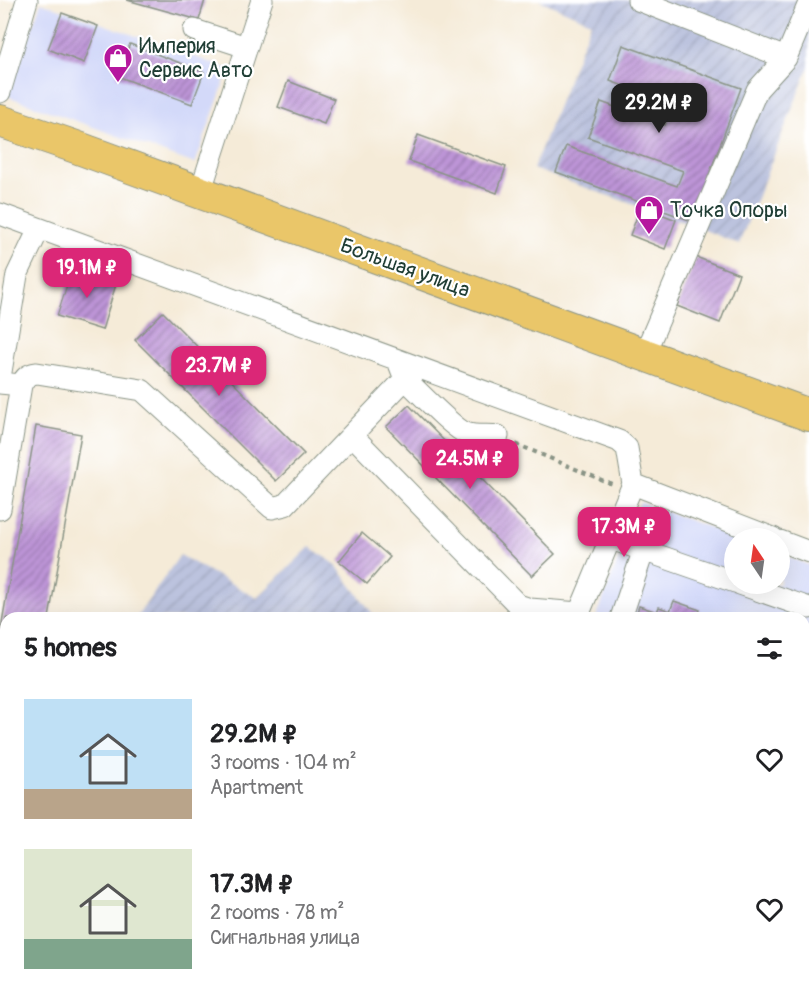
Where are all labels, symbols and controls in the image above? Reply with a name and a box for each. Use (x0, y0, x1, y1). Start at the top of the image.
place label: Империя Сервис Авто (139, 33, 253, 84)
shop icon: Империя Сервис Авто (102, 42, 134, 84)
pin: 29.2M ₽ (604, 83, 714, 134)
text: 29.2M ₽ (625, 90, 693, 115)
shop icon: Точка Опоры (633, 194, 665, 236)
place label: Точка Опоры (670, 197, 787, 224)
street label: Большая улица (337, 232, 473, 304)
pin: 19.1M ₽ (32, 248, 142, 299)
text: 19.1M ₽ (56, 255, 118, 280)
pin: 23.7M ₽ (164, 346, 274, 397)
text: 23.7M ₽ (185, 353, 253, 378)
pin: 24.5M ₽ (415, 439, 525, 490)
text: 24.5M ₽ (436, 446, 504, 471)
pin: 17.3M ₽ (569, 507, 679, 558)
text: 17.3M ₽ (592, 514, 656, 539)
north arrow (724, 528, 790, 594)
map controls (724, 528, 790, 594)
text: 5 homes (24, 632, 117, 664)
icon: filters (753, 632, 786, 665)
text: 29.2M ₽ (210, 718, 298, 750)
icon: home (72, 723, 144, 795)
icon: heart (753, 743, 786, 776)
text: 3 rooms · 104 m² (210, 750, 357, 775)
text: Apartment (210, 775, 303, 800)
text: 17.3M ₽ (210, 868, 294, 900)
icon: home (72, 873, 144, 945)
icon: heart (753, 893, 786, 926)
text: 2 rooms · 78 m² (210, 900, 344, 925)
text: Сигнальная улица (210, 925, 360, 950)

